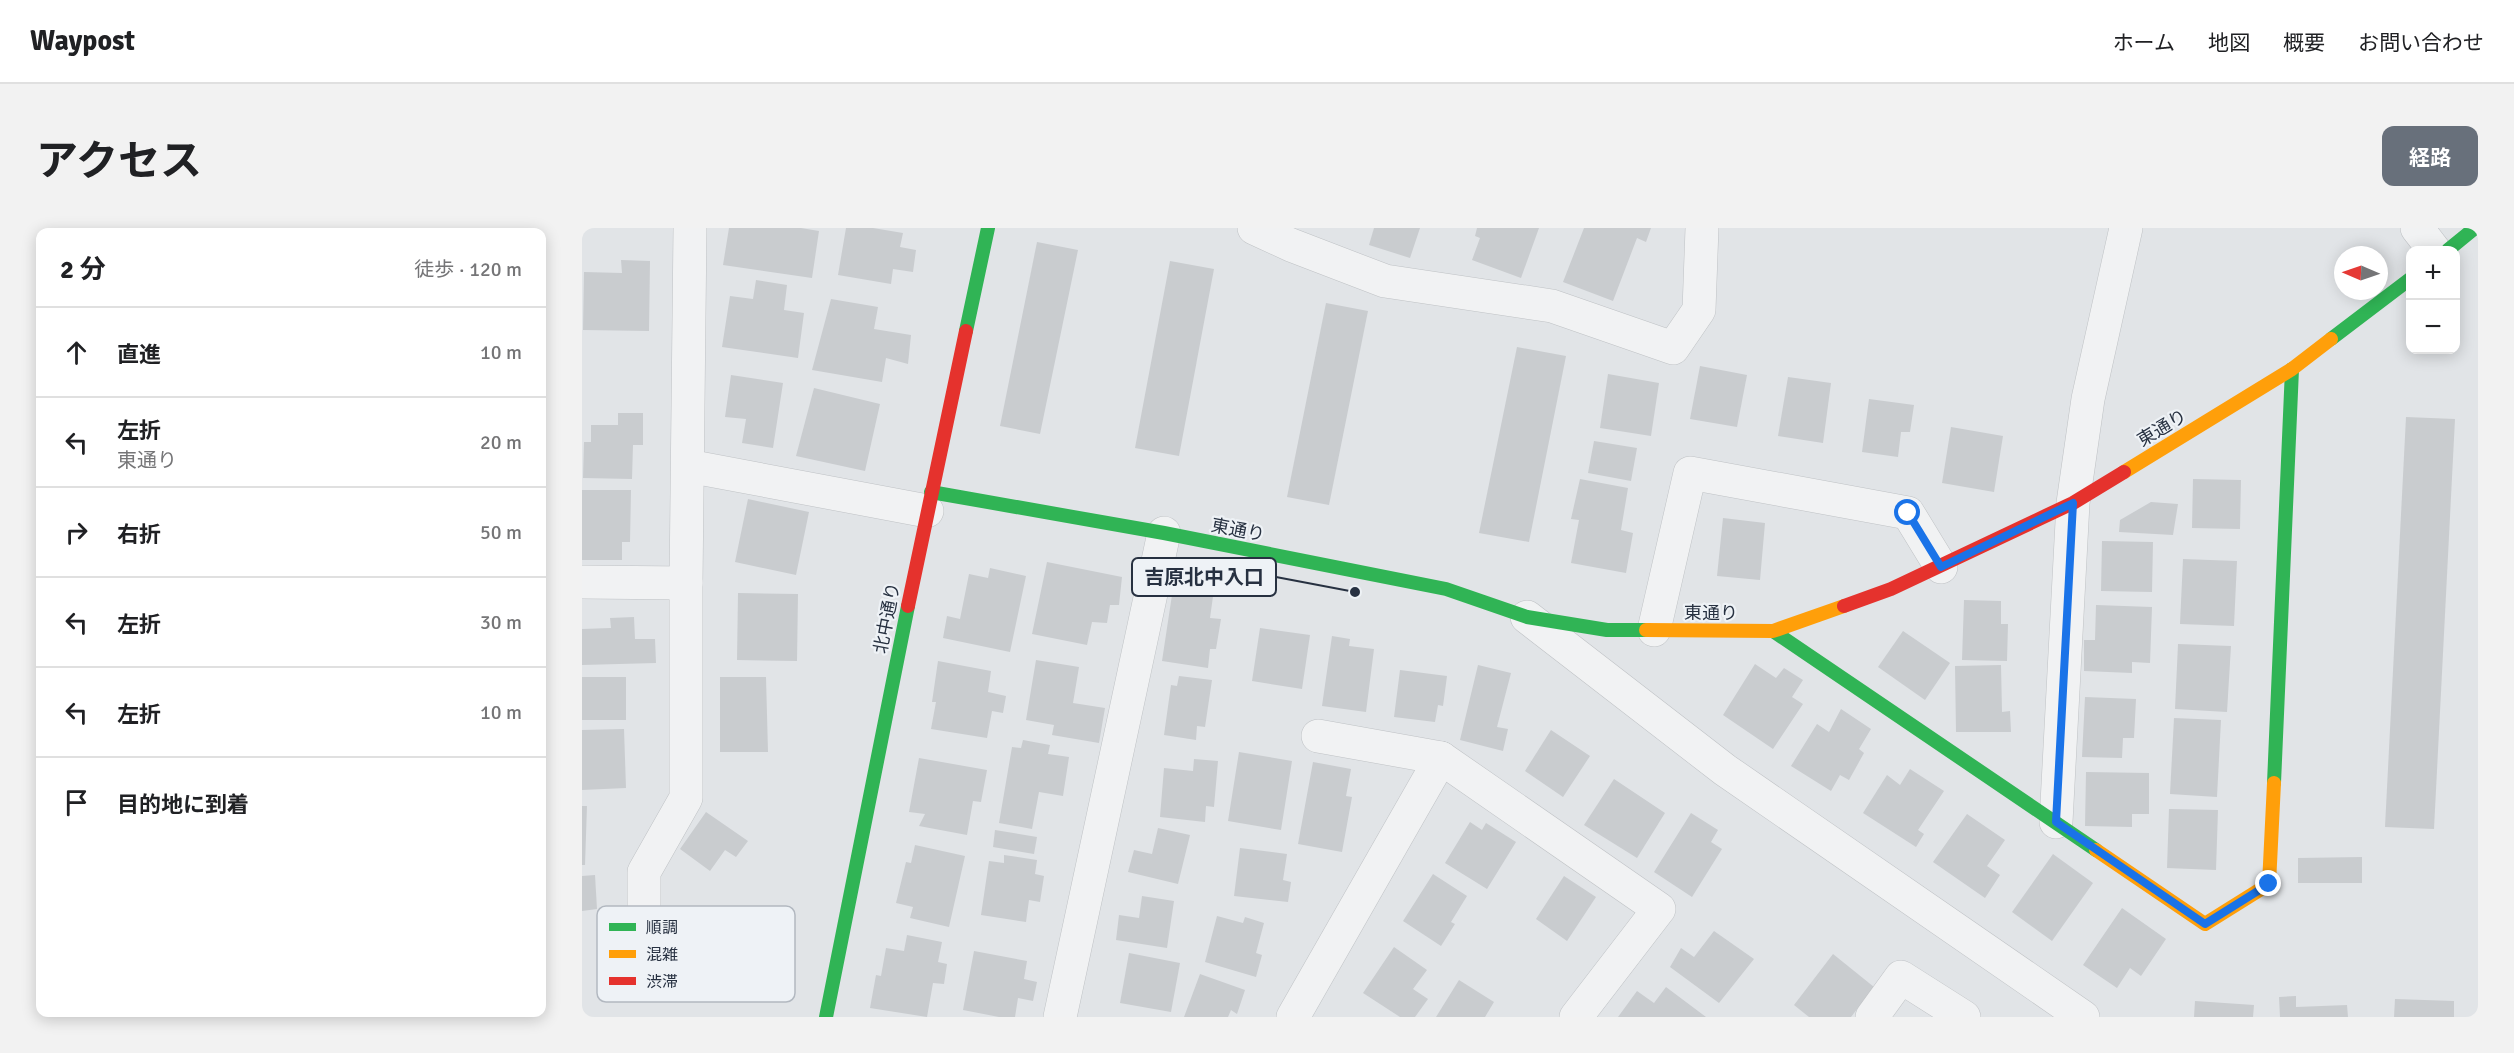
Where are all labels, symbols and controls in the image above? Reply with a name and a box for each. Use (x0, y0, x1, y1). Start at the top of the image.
text: Waypost (30, 24, 135, 58)
text: ホーム (2113, 30, 2175, 56)
text: 地図 (2208, 30, 2250, 56)
text: 概要 (2283, 30, 2325, 56)
text: お問い合わせ (2358, 30, 2484, 56)
button: 経路 (2382, 126, 2478, 186)
text: アクセス (36, 136, 202, 187)
north arrow (2334, 246, 2388, 300)
map controls (2406, 246, 2460, 354)
button: + (2406, 246, 2460, 300)
text: 2 分 (60, 254, 106, 286)
text: 徒歩 · 120 m (414, 257, 522, 282)
button: − (2406, 300, 2460, 354)
icon: ahead (60, 336, 93, 369)
text: 10 m (480, 340, 522, 365)
text: 直進 (117, 341, 161, 368)
street label: 東通り (2133, 405, 2191, 451)
text: 左折 (117, 417, 161, 444)
icon: left (60, 426, 93, 459)
text: 20 m (480, 430, 522, 455)
text: 東通り (117, 448, 177, 473)
route start (1894, 499, 1920, 525)
street label: 東通り (1209, 514, 1267, 546)
icon: right (60, 516, 93, 549)
text: 50 m (480, 520, 522, 545)
text: 右折 (117, 521, 161, 548)
callout: 吉原北中入口 (1132, 558, 1276, 596)
text: 吉原北中入口 (1144, 565, 1264, 590)
street label: 北中通り (869, 581, 905, 655)
street label: 東通り (1684, 602, 1738, 624)
icon: left (60, 606, 93, 639)
text: 30 m (480, 610, 522, 635)
text: 左折 (117, 611, 161, 638)
icon: left (60, 696, 93, 729)
text: 10 m (480, 700, 522, 725)
text: 左折 (117, 701, 161, 728)
icon: arrive (60, 786, 93, 819)
text: 目的地に到着 (117, 791, 249, 818)
route end (2255, 870, 2281, 896)
legend (597, 906, 795, 1002)
text: 順調 (646, 918, 678, 938)
text: 混雑 (646, 945, 678, 965)
text: 渋滞 (646, 972, 678, 992)

